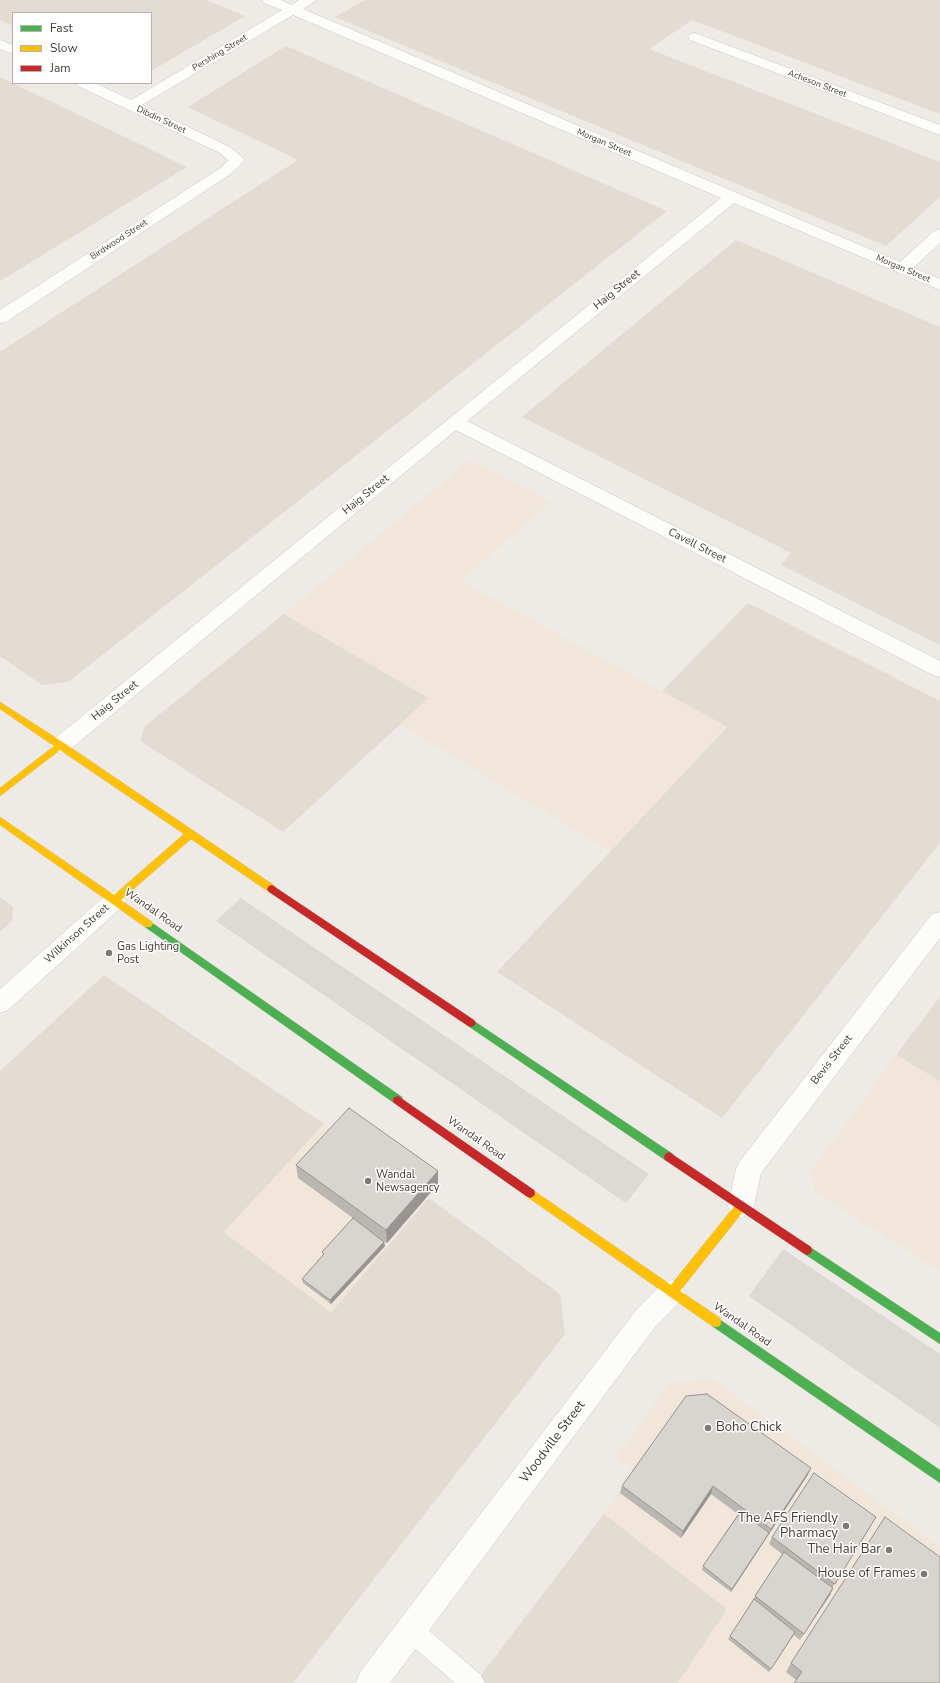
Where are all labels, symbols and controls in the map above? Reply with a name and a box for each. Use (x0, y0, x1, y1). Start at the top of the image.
legend (12, 12, 152, 84)
text: Fast (50, 20, 73, 36)
street label: Pershing Street (191, 32, 249, 74)
text: Slow (50, 40, 78, 56)
text: Jam (50, 60, 71, 76)
street label: Acheson Street (786, 68, 848, 100)
street label: Dibdin Street (135, 104, 187, 136)
street label: Morgan Street (575, 127, 633, 159)
street label: Birdwood Street (88, 217, 150, 263)
street label: Morgan Street (874, 253, 932, 285)
street label: Haig Street (591, 267, 643, 313)
street label: Haig Street (340, 472, 392, 518)
street label: Cavell Street (666, 526, 728, 566)
street label: Haig Street (89, 678, 141, 724)
street label: Wandal Road (122, 886, 184, 936)
street label: Wilkinson Street (42, 901, 112, 967)
place label: Gas Lighting Post (117, 940, 179, 966)
marker: Gas Lighting Post (104, 948, 114, 958)
street label: Bevis Street (808, 1032, 856, 1088)
street label: Wandal Road (445, 1114, 507, 1164)
place label: Wandal Newsagency (376, 1168, 440, 1194)
marker: Wandal Newsagency (363, 1176, 373, 1186)
street label: Wandal Road (711, 1300, 773, 1350)
street label: Woodville Street (517, 1398, 589, 1486)
place label: Boho Chick (716, 1420, 782, 1436)
marker: Boho Chick (703, 1423, 713, 1433)
place label: The AFS Friendly Pharmacy (738, 1511, 838, 1542)
marker: The AFS Friendly Pharmacy (841, 1521, 851, 1531)
place label: The Hair Bar (807, 1542, 881, 1558)
marker: The Hair Bar (884, 1545, 894, 1555)
place label: House of Frames (817, 1566, 916, 1582)
marker: House of Frames (919, 1569, 929, 1579)

